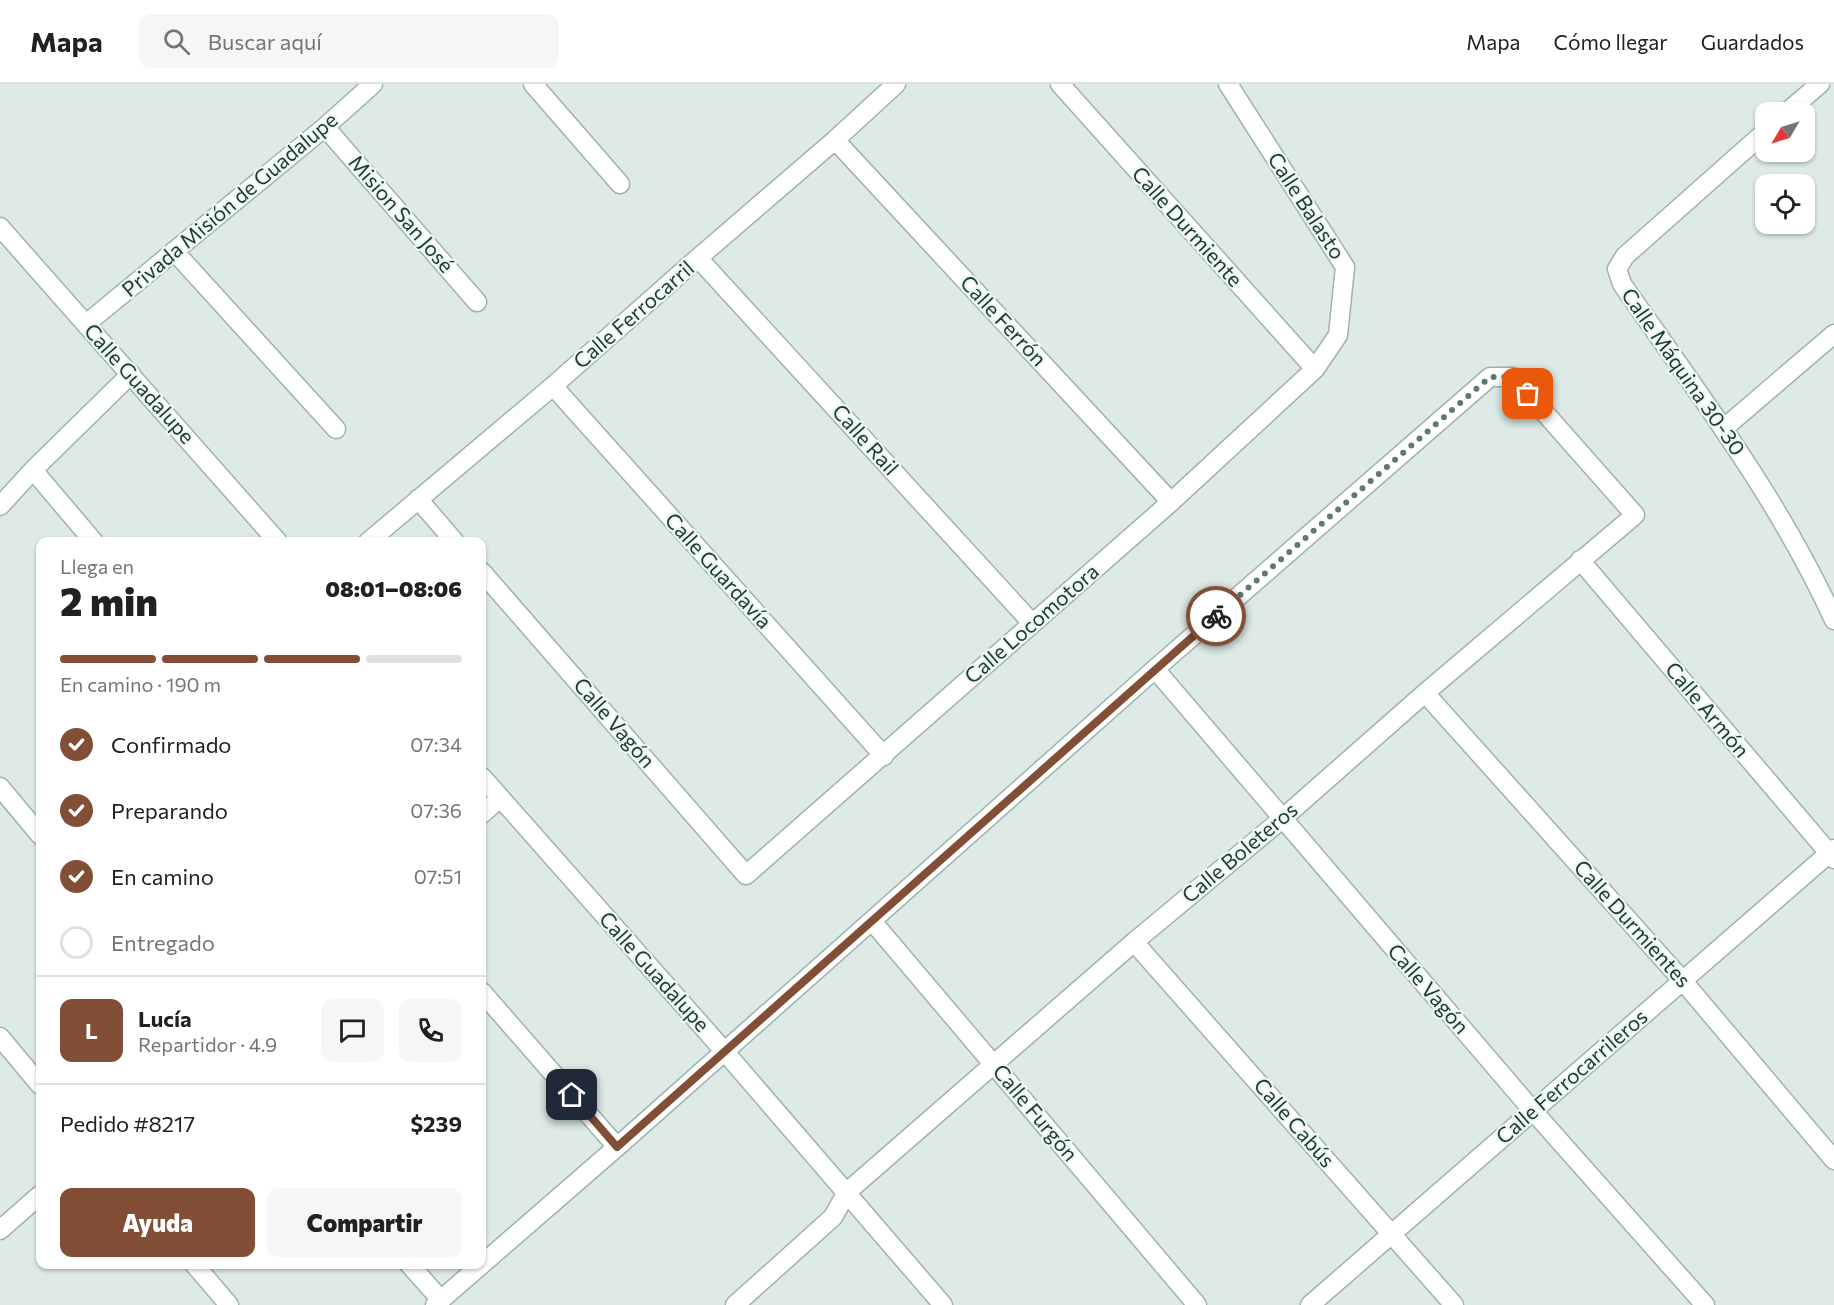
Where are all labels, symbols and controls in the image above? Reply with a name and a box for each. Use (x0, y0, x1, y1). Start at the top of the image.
search box (139, 14, 559, 68)
text: Mapa (30, 24, 103, 58)
icon: search (160, 25, 193, 58)
text: Buscar aquí (208, 28, 322, 55)
text: Mapa (1466, 29, 1521, 54)
text: Cómo llegar (1554, 29, 1668, 54)
text: Guardados (1701, 29, 1804, 54)
north arrow (1755, 102, 1815, 162)
map controls (1755, 102, 1815, 234)
street label: Privada Misión de Guadalupe (116, 106, 342, 301)
street label: Calle Balasto (1263, 147, 1351, 263)
street label: Mision San José (344, 149, 460, 277)
street label: Calle Durmiente (1128, 161, 1249, 291)
button: locate (1755, 174, 1815, 234)
street label: Calle Ferrocarril (568, 255, 698, 373)
street label: Calle Ferrón (956, 269, 1052, 370)
street label: Calle Máquina 30-30 (1617, 283, 1751, 460)
street label: Calle Guadalupe (80, 318, 201, 448)
pin (1502, 368, 1553, 419)
icon: bag (1511, 377, 1544, 410)
street label: Calle Rail (828, 398, 904, 480)
street label: Calle Guardavía (661, 507, 778, 633)
text: Llega en (60, 554, 134, 578)
street label: Calle Locomotora (959, 558, 1103, 688)
text: 08:01–08:06 (325, 575, 462, 602)
text: 2 min (60, 576, 158, 624)
courier (1186, 586, 1246, 646)
icon: bike (1200, 600, 1233, 633)
street label: Calle Armón (1661, 656, 1755, 762)
text: En camino · 190 m (60, 672, 221, 696)
street label: Calle Vagón (569, 672, 661, 772)
icon: check (60, 728, 93, 761)
text: Confirmado (111, 731, 232, 758)
text: 07:34 (410, 732, 462, 756)
icon: check (60, 794, 93, 827)
street label: Calle Boleteros (1176, 796, 1302, 907)
text: Preparando (111, 797, 228, 824)
text: 07:36 (410, 798, 462, 822)
street label: Calle Durmientes (1569, 854, 1697, 992)
icon: check (60, 860, 93, 893)
text: En camino (111, 863, 214, 890)
text: 07:51 (414, 864, 462, 888)
street label: Calle Guadalupe (595, 906, 716, 1036)
text: Entregado (111, 929, 215, 956)
street label: Calle Vagón (1383, 938, 1475, 1038)
button: chat (321, 999, 384, 1062)
button: phone (399, 999, 462, 1062)
street label: Calle Ferrocarrileros (1490, 1003, 1652, 1148)
text: Lucía (138, 1005, 192, 1032)
text: L (85, 1017, 98, 1044)
text: Repartidor · 4.9 (138, 1032, 277, 1056)
street label: Calle Furgón (988, 1059, 1084, 1166)
pin (546, 1069, 597, 1120)
street label: Calle Cabús (1250, 1072, 1341, 1172)
icon: home (555, 1078, 588, 1111)
text: Pedido #8217 (60, 1110, 195, 1137)
text: $239 (410, 1110, 462, 1137)
button: Ayuda (60, 1188, 255, 1257)
button: Compartir (267, 1188, 462, 1257)

